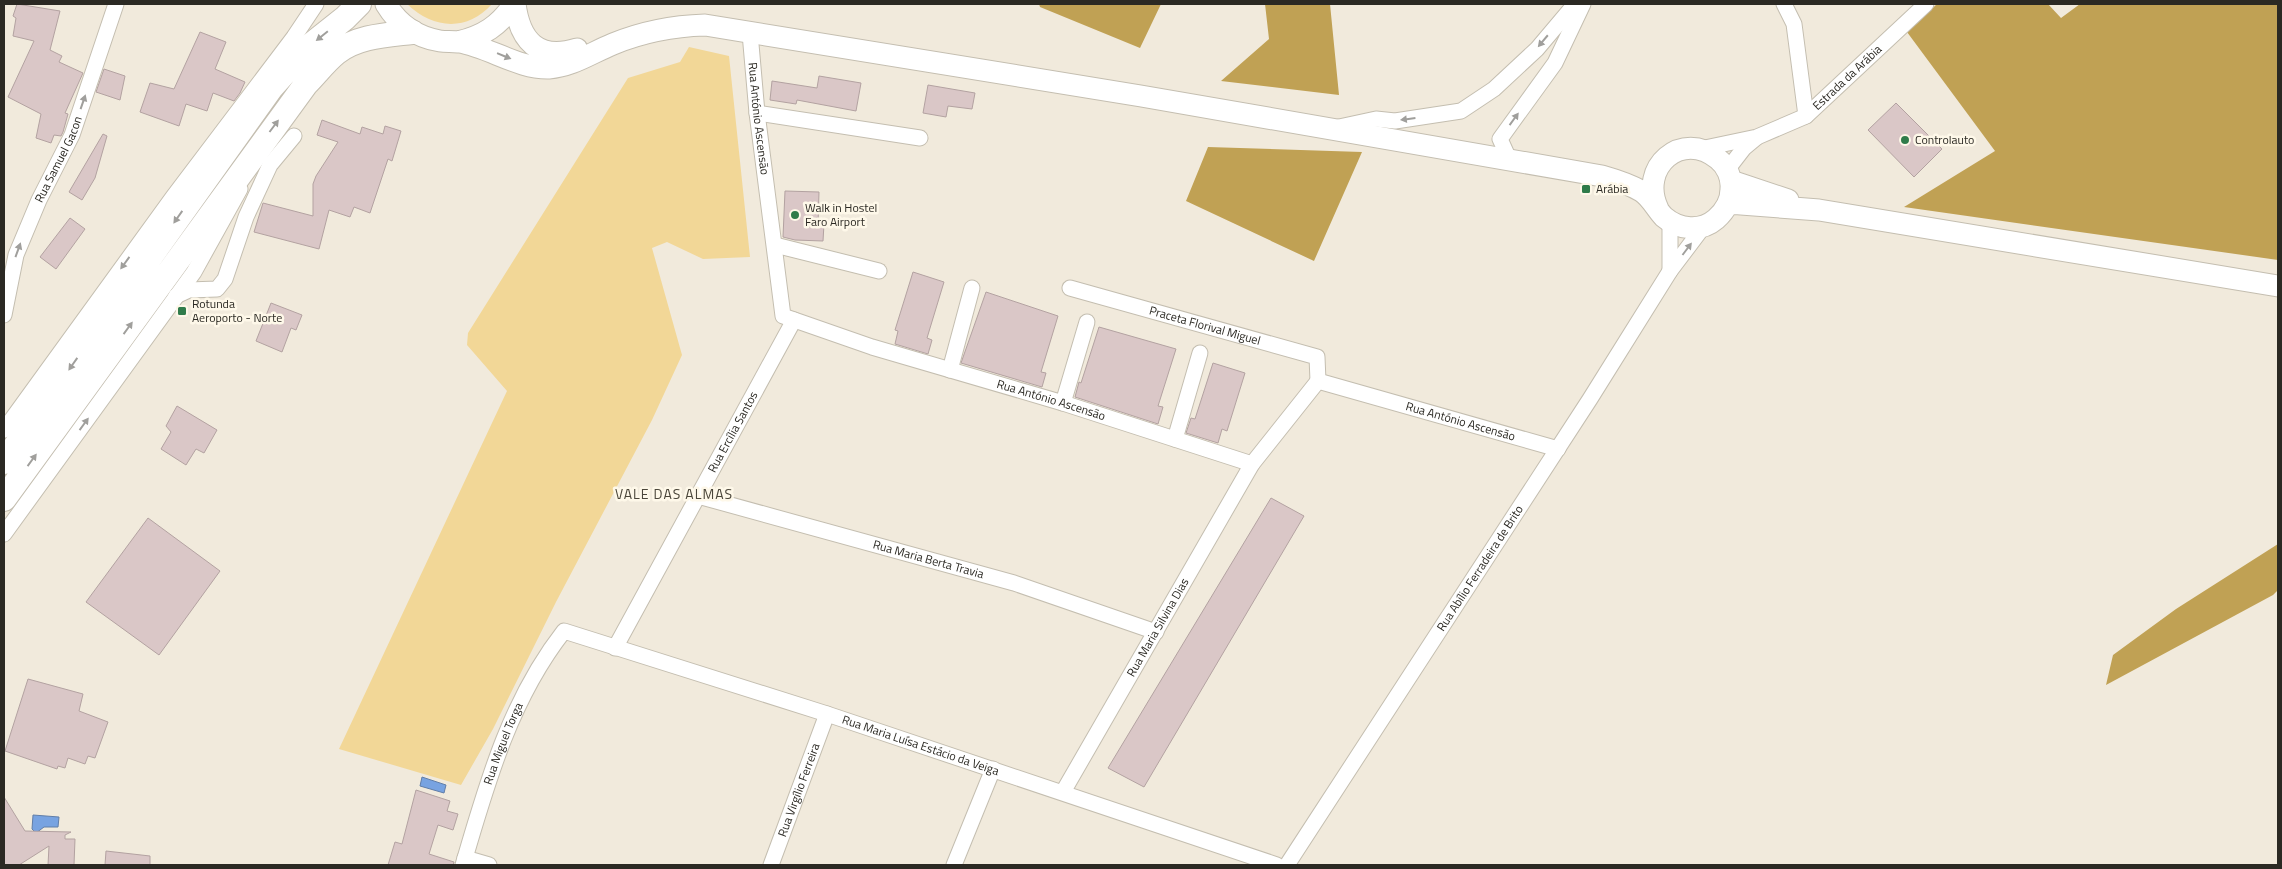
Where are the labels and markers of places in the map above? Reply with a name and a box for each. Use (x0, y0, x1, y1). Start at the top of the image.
place label: Controlauto (1915, 130, 1974, 149)
marker: Controlauto (1899, 134, 1911, 146)
place label: Arábia (1596, 179, 1628, 198)
marker: Arábia (1580, 183, 1592, 195)
place label: Walk in Hostel Faro Airport (805, 198, 877, 231)
marker: Walk in Hostel Faro Airport (789, 209, 801, 221)
place label: Rotunda Aeroporto - Norte (192, 294, 282, 327)
marker: Rotunda Aeroporto - Norte (176, 305, 188, 317)

